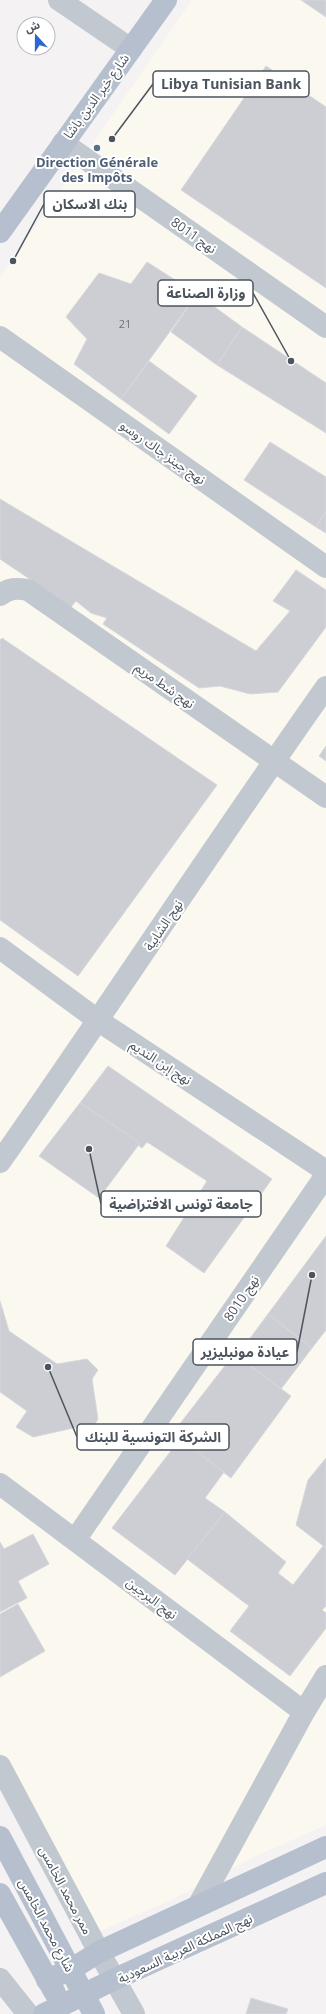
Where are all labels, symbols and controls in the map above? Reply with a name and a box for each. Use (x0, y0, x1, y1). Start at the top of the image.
north arrow (16, 16, 56, 56)
text: ش (23, 16, 42, 36)
street label: شارع خير الدين باشا (59, 50, 135, 143)
callout: Libya Tunisian Bank (153, 71, 309, 97)
text: Libya Tunisian Bank (161, 74, 301, 93)
marker: Direction Générale des Impôts (92, 143, 102, 153)
place label: Direction Générale des Impôts (36, 153, 158, 186)
callout: بنك الاسكان (44, 191, 135, 217)
text: بنك الاسكان (53, 194, 128, 213)
street label: نهج 8011 (167, 213, 220, 259)
callout: وزارة الصناعة (158, 280, 253, 306)
text: وزارة الصناعة (166, 283, 246, 302)
house number: 21 (119, 316, 131, 331)
street label: نهج جينز جاك روسو (115, 416, 209, 490)
street label: نهج شط مريم (130, 658, 198, 714)
street label: نهج الشابية (139, 896, 188, 955)
street label: نهج إبن النديم (125, 1035, 195, 1090)
callout: جامعة تونس الافتراضية (101, 1191, 261, 1217)
text: جامعة تونس الافتراضية (109, 1194, 253, 1213)
street label: نهج 8010 (219, 1272, 265, 1326)
callout: عيادة مونبليزير (193, 1339, 297, 1365)
text: عيادة مونبليزير (200, 1342, 289, 1361)
callout: الشركة التونسية للبنك (77, 1424, 229, 1450)
text: الشركة التونسية للبنك (85, 1427, 221, 1446)
street label: نهج البرجين (122, 1573, 181, 1625)
street label: ممر محمد الخامس (35, 1843, 97, 1937)
street label: شارع محمد الخامس (13, 1875, 79, 1976)
street label: نهج المملكة العربية السعودية (115, 1909, 256, 1989)

